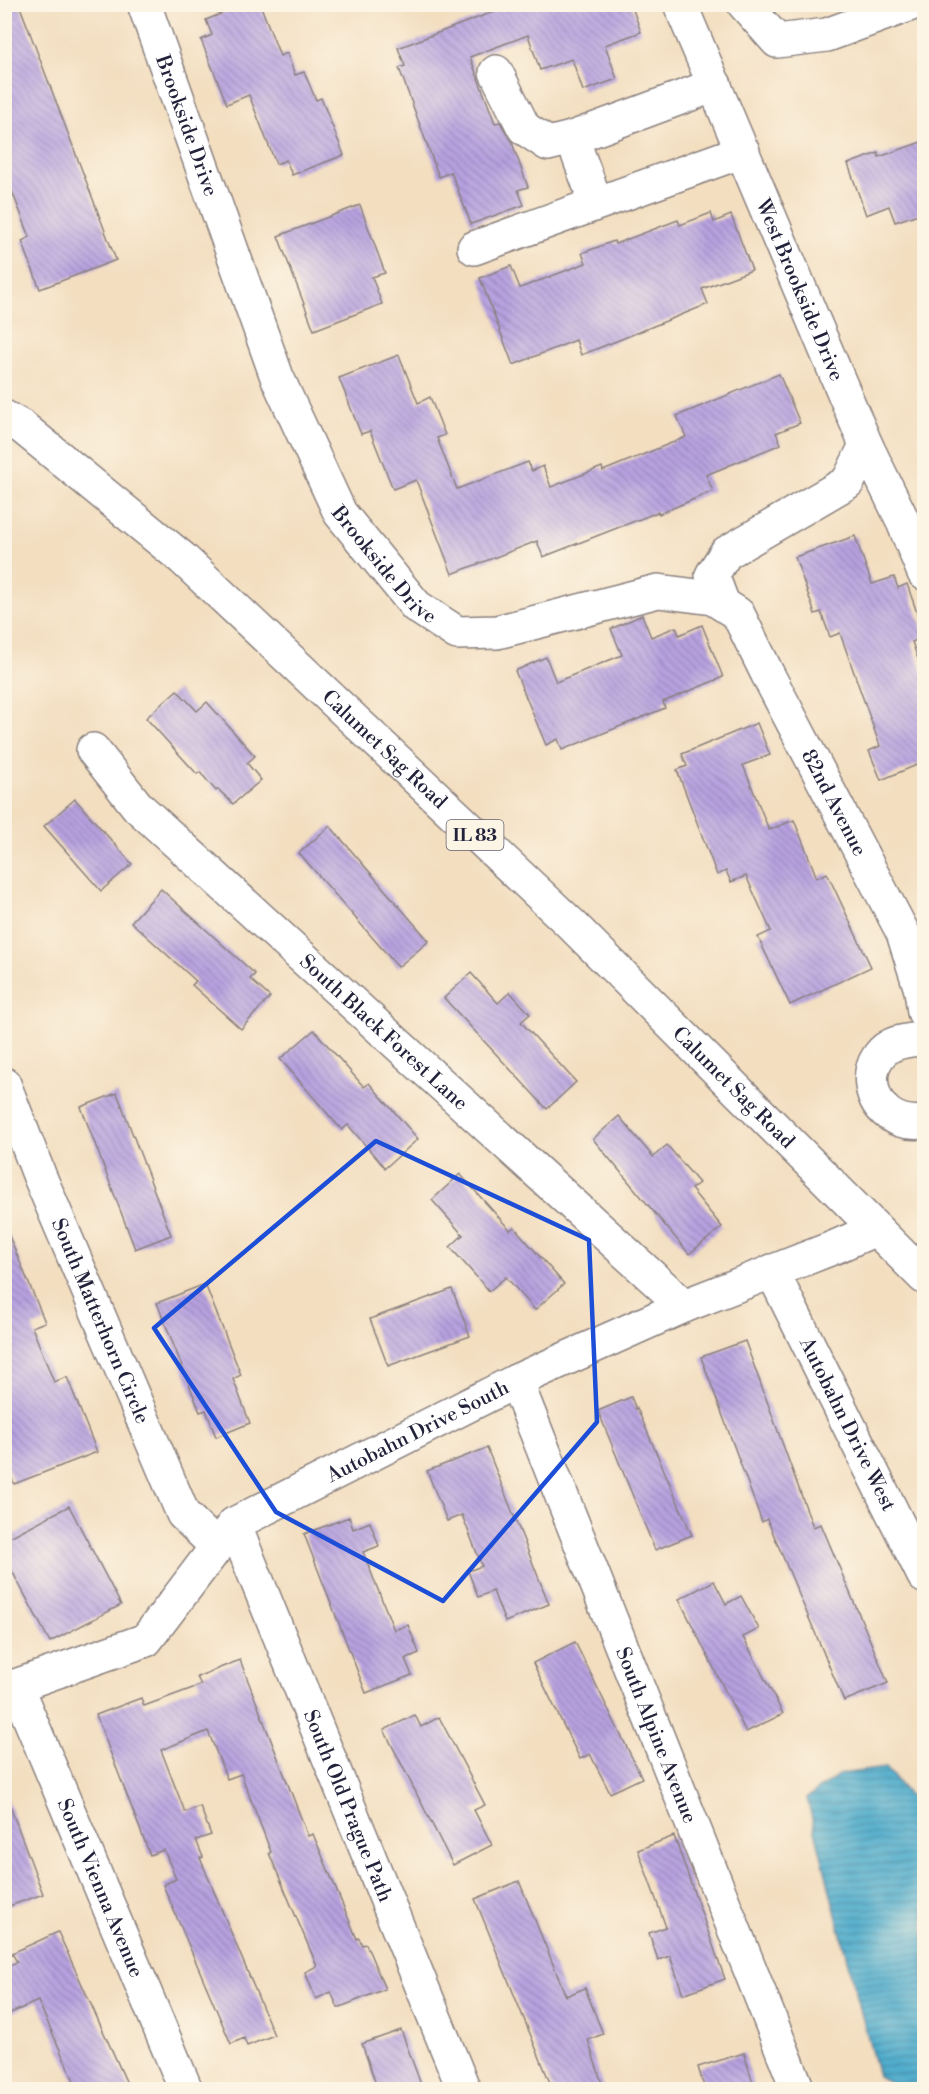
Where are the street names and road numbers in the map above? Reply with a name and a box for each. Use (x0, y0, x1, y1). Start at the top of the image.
street label: Brookside Drive (149, 51, 223, 200)
street label: West Brookside Drive (749, 194, 849, 385)
street label: Brookside Drive (325, 501, 440, 630)
street label: Calumet Sag Road (316, 685, 452, 815)
street label: 82nd Avenue (795, 745, 871, 861)
road number: IL 83 (446, 820, 504, 850)
street label: South Black Forest Lane (294, 950, 472, 1116)
street label: Calumet Sag Road (667, 1022, 800, 1155)
street label: South Matterhorn Circle (45, 1215, 154, 1428)
street label: Autobahn Drive West (793, 1333, 901, 1516)
street label: Autobahn Drive South (322, 1376, 514, 1489)
street label: South Alpine Avenue (609, 1644, 702, 1827)
street label: South Old Prague Path (297, 1707, 397, 1906)
street label: South Vienna Avenue (51, 1795, 148, 1982)

